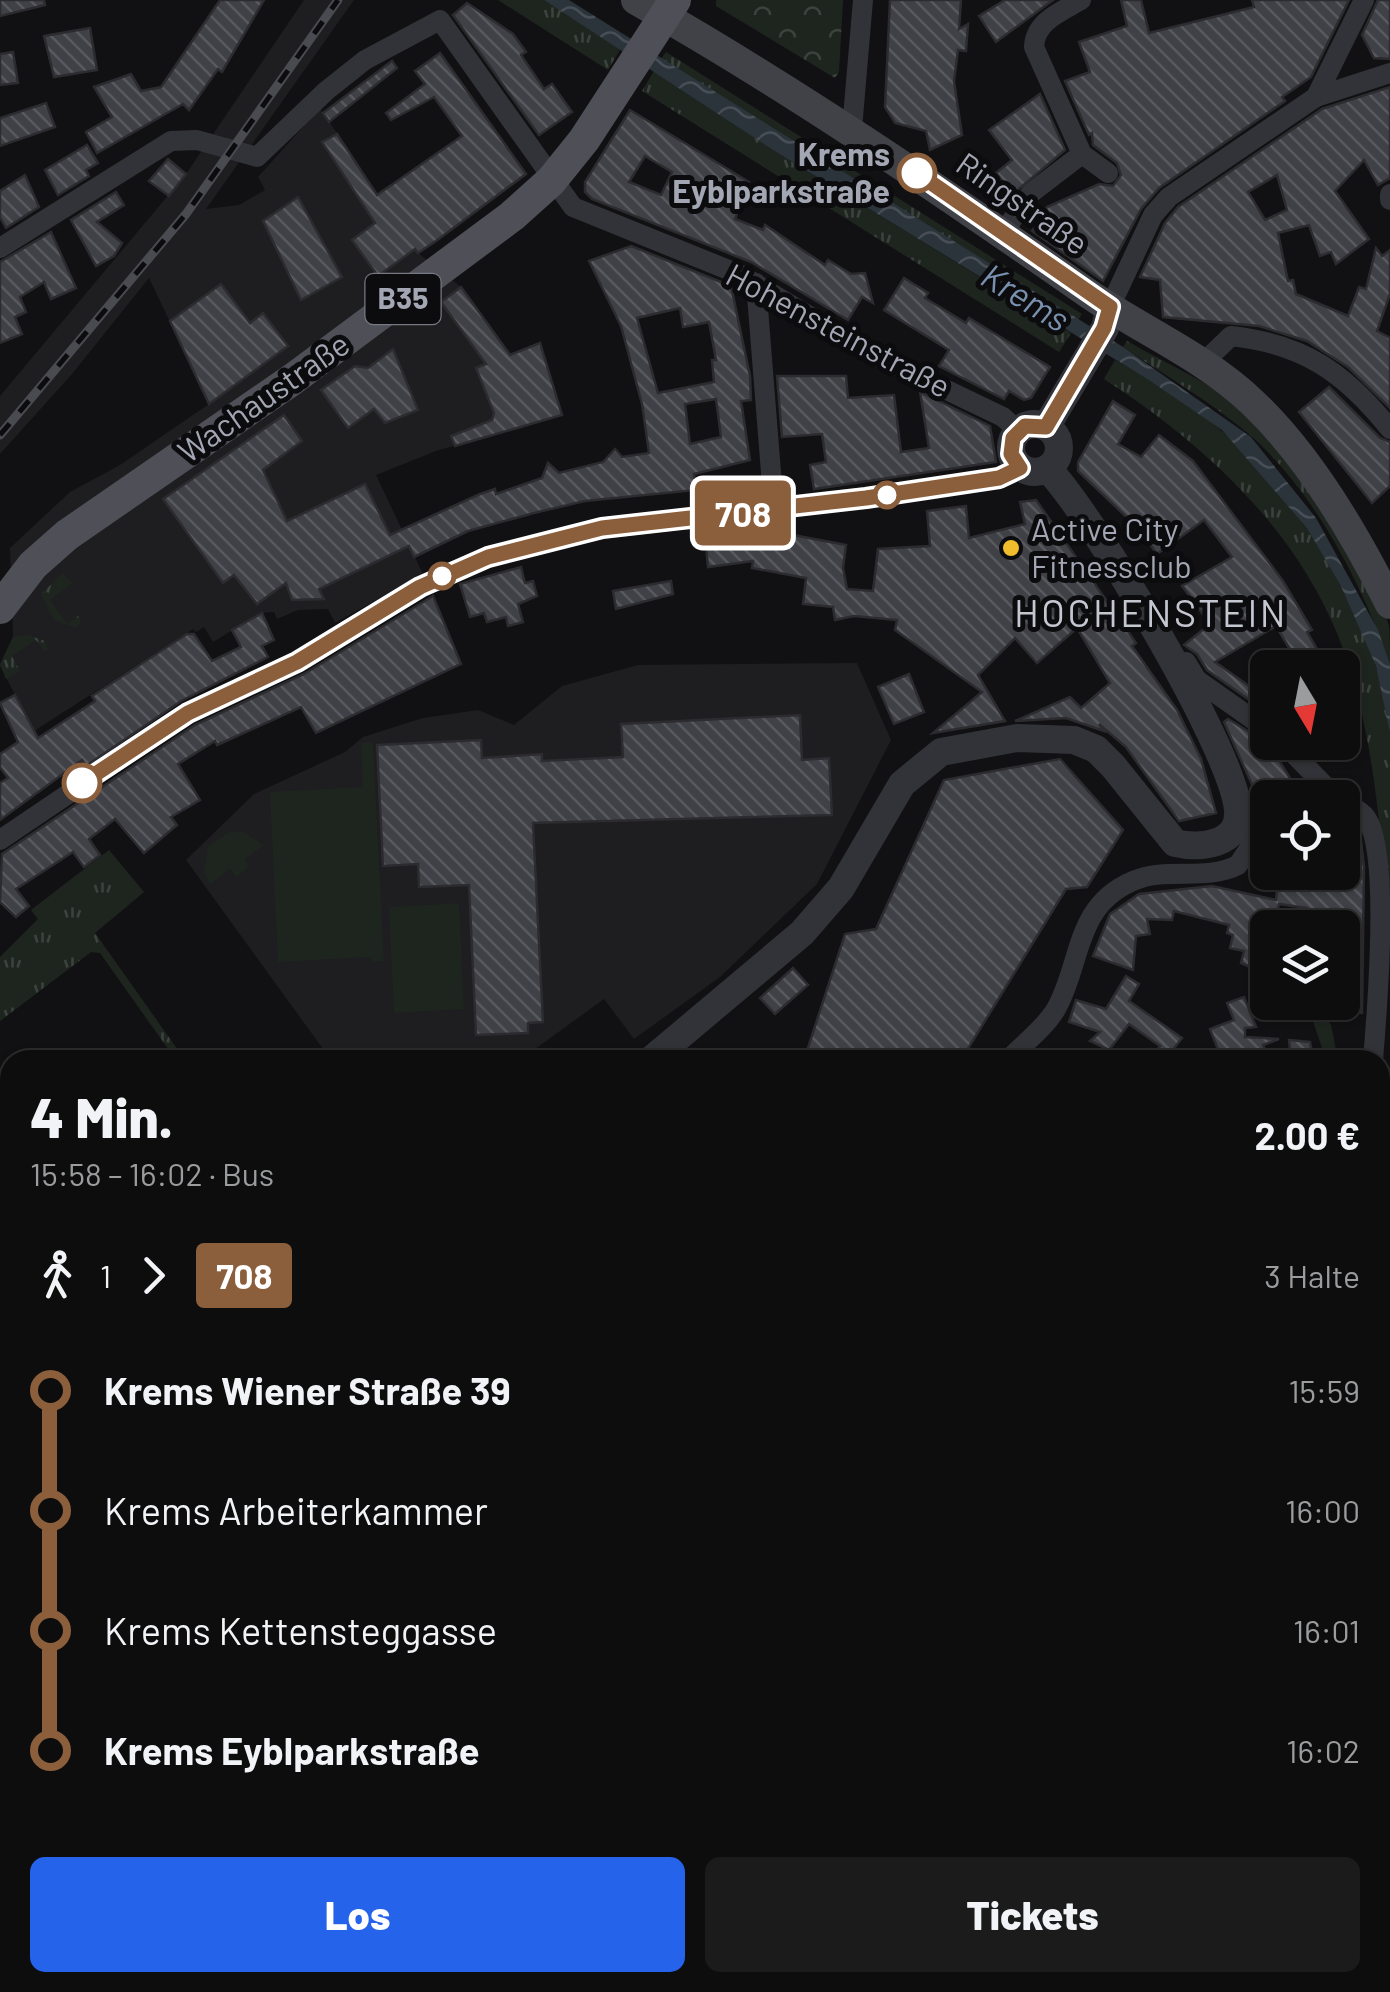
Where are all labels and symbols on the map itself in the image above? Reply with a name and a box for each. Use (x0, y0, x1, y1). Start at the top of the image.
place label: Krems Eyblparkstraße (672, 134, 890, 209)
street label: Ringstraße (950, 143, 1096, 261)
marker: Krems Eyblparkstraße (898, 154, 936, 192)
water label: Krems (974, 253, 1078, 339)
street label: Hohensteinstraße (720, 254, 958, 404)
road number: B35 (366, 274, 440, 324)
street label: Wachaustraße (170, 323, 356, 469)
line badge: 708 (686, 480, 800, 546)
unlabelled marker (874, 482, 900, 508)
place label: Active City Fitnessclub (1031, 509, 1192, 584)
marker: Active City Fitnessclub (1000, 537, 1022, 559)
unlabelled marker (429, 563, 455, 589)
district label: HOCHENSTEIN (1014, 589, 1288, 635)
north arrow (1250, 650, 1360, 760)
unlabelled marker (63, 764, 101, 802)

